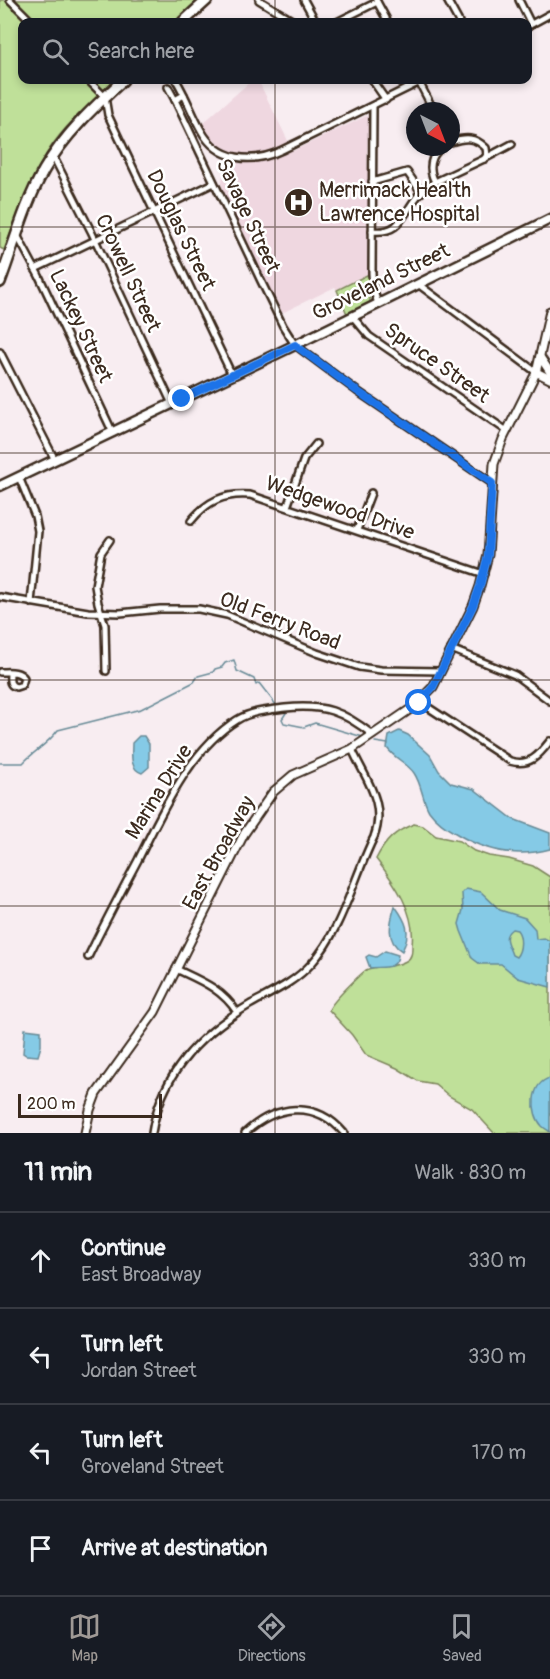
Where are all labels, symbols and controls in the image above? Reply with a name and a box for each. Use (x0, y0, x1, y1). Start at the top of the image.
search box (18, 18, 532, 84)
icon: search (39, 35, 72, 68)
text: Search here (87, 37, 194, 65)
north arrow (406, 102, 460, 156)
street label: Savage Street (210, 154, 287, 278)
street label: Douglas Street (140, 165, 222, 295)
place label: Merrimack Health Lawrence Hospital (319, 177, 480, 228)
hospital icon: Merrimack Health Lawrence Hospital (282, 186, 314, 218)
street label: Crowell Street (89, 210, 167, 337)
street label: Groveland Street (308, 237, 455, 327)
street label: Lackey Street (43, 265, 119, 387)
street label: Spruce Street (379, 317, 495, 410)
route end (168, 385, 194, 411)
street label: Wedgewood Drive (262, 470, 419, 546)
street label: Old Ferry Road (216, 586, 344, 656)
route start (405, 689, 431, 715)
street label: Marina Drive (119, 739, 199, 845)
street label: East Broadway (177, 791, 261, 915)
scale bar (18, 1091, 162, 1118)
text: 200 m (27, 1094, 75, 1114)
text: 11 min (24, 1156, 92, 1188)
text: Walk · 830 m (414, 1160, 526, 1185)
text: Continue (81, 1234, 165, 1262)
icon: ahead (24, 1244, 57, 1277)
text: 330 m (468, 1248, 526, 1273)
text: East Broadway (81, 1262, 201, 1287)
text: Turn left (81, 1330, 163, 1358)
icon: left (24, 1340, 57, 1373)
text: 330 m (468, 1344, 526, 1369)
text: Jordan Street (81, 1358, 196, 1383)
text: Turn left (81, 1426, 163, 1454)
icon: left (24, 1436, 57, 1469)
text: 170 m (472, 1440, 526, 1465)
text: Groveland Street (81, 1454, 224, 1479)
icon: arrive (24, 1532, 57, 1565)
text: Arrive at destination (81, 1534, 267, 1562)
tab: Map (68, 1610, 101, 1666)
tab: Directions (238, 1610, 306, 1666)
tab: Saved (442, 1610, 482, 1666)

